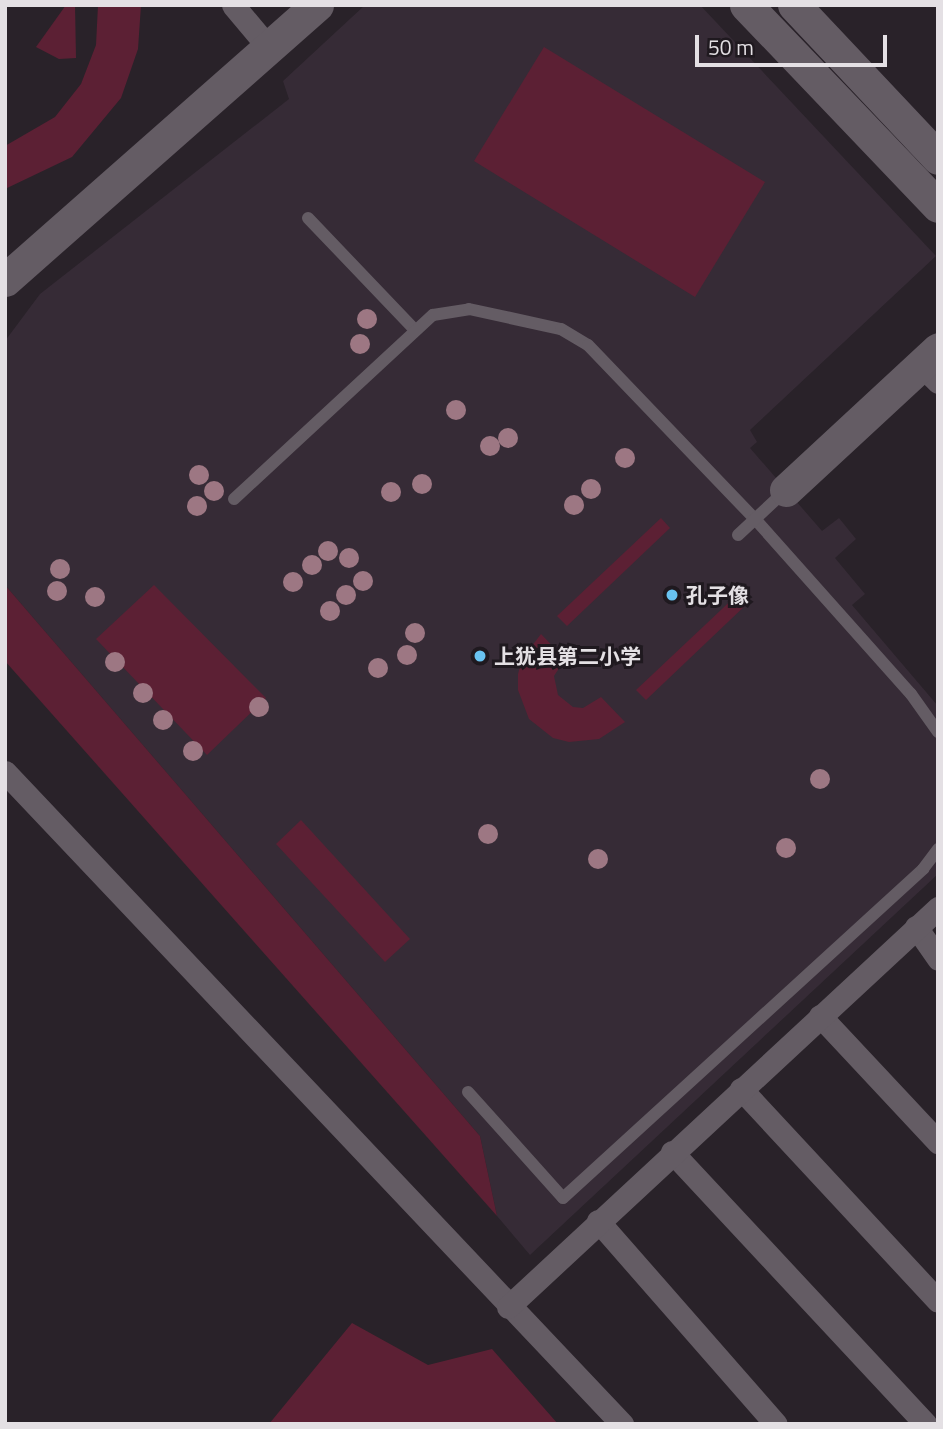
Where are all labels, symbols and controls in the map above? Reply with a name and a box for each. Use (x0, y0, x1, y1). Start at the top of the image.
scale bar (698, 21, 890, 65)
text: 50 m (708, 31, 754, 63)
place label: 孔子像 (686, 582, 749, 608)
marker: 孔子像 (664, 587, 680, 603)
place label: 上犹县第二小学 (494, 643, 641, 669)
marker: 上犹县第二小学 (472, 648, 488, 664)

